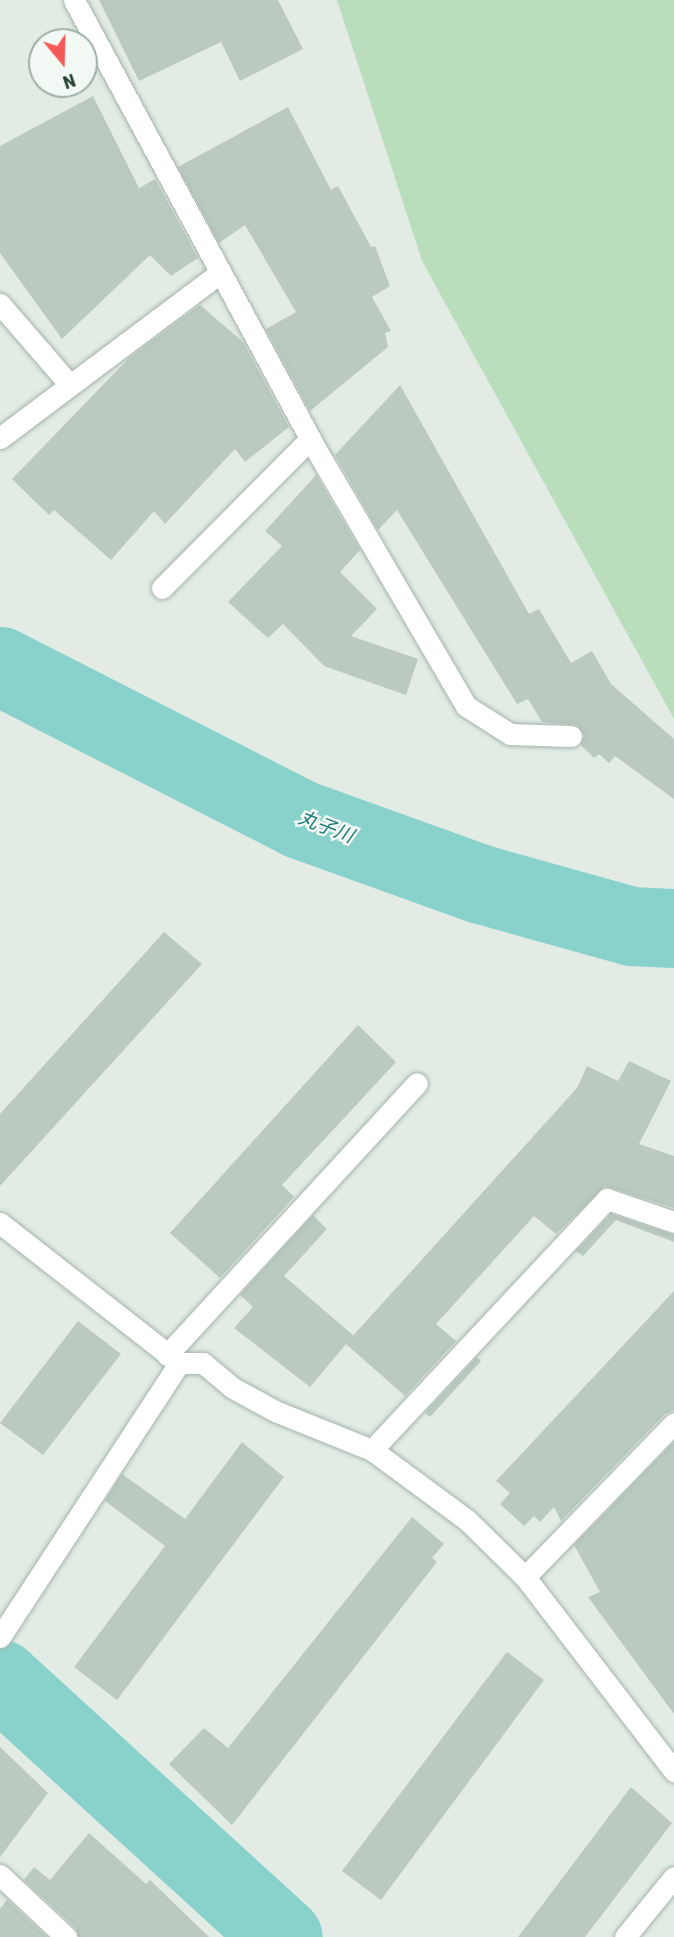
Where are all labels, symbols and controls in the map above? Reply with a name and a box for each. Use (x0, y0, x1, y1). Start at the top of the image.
north arrow (28, 28, 98, 98)
text: N (60, 69, 79, 94)
water label: 丸子川 (295, 806, 357, 848)

